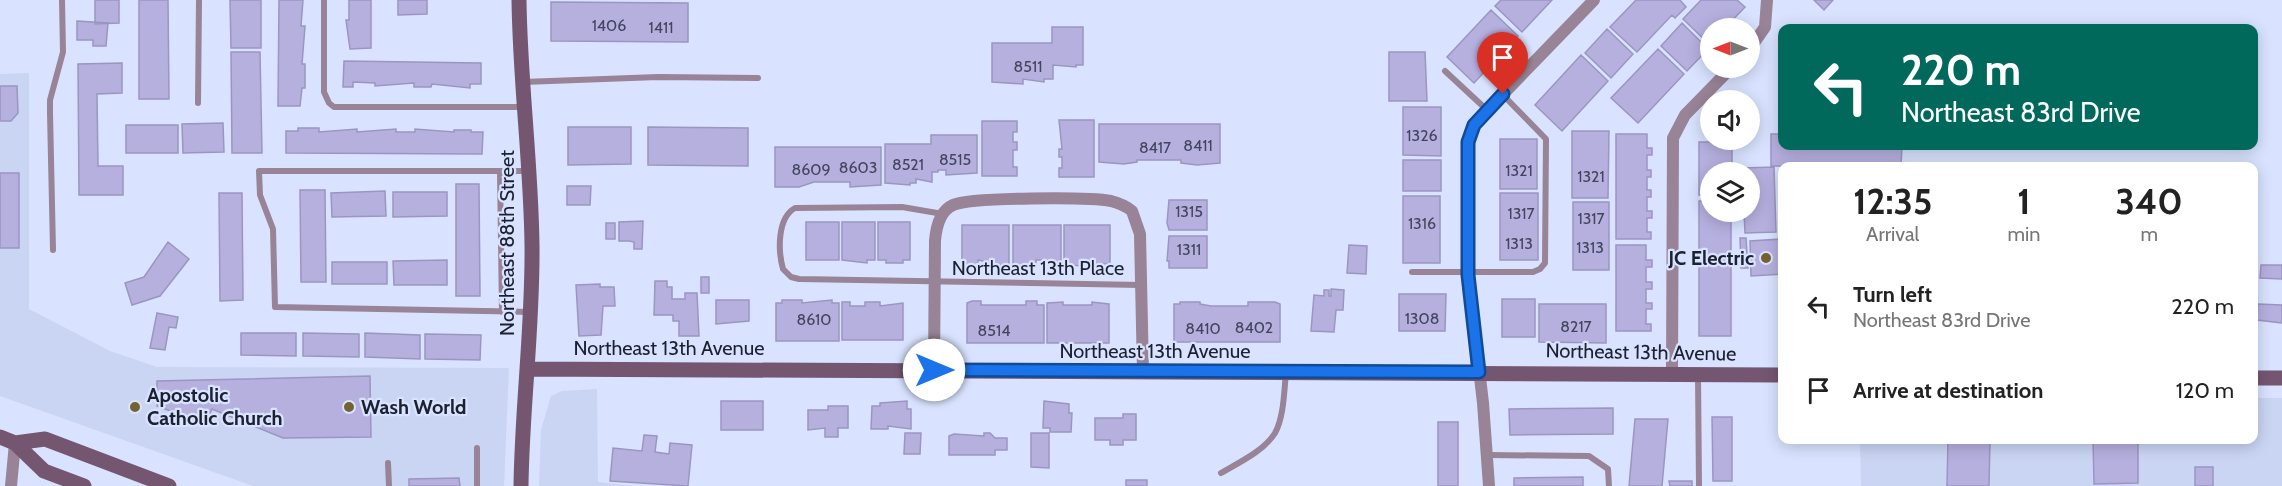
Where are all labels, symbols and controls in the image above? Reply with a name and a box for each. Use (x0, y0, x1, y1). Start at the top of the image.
house number: 1406 (592, 16, 626, 35)
house number: 1411 (649, 18, 673, 37)
north arrow (1700, 18, 1760, 78)
map controls (1700, 18, 1760, 222)
pin (1477, 32, 1528, 94)
icon: arrive (1486, 41, 1519, 74)
text: 220 m (1901, 44, 2021, 96)
icon: left (1802, 48, 1880, 126)
house number: 8511 (1014, 57, 1042, 76)
button: sound (1700, 90, 1760, 150)
text: Northeast 83rd Drive (1901, 96, 2141, 129)
house number: 1326 (1406, 126, 1438, 145)
house number: 8411 (1183, 136, 1213, 155)
house number: 8417 (1139, 138, 1171, 157)
street label: Northeast 88th Street (495, 150, 519, 336)
house number: 8515 (939, 150, 971, 169)
house number: 8521 (892, 155, 924, 174)
house number: 8603 (839, 158, 877, 177)
house number: 8609 (791, 160, 831, 179)
house number: 1321 (1505, 161, 1533, 180)
button: layers (1700, 162, 1760, 222)
house number: 1321 (1577, 167, 1605, 186)
text: 12:35 (1853, 179, 1932, 223)
text: 1 (2017, 179, 2031, 223)
text: 340 (2116, 179, 2183, 223)
house number: 1315 (1175, 202, 1203, 221)
house number: 1317 (1507, 204, 1535, 223)
house number: 1317 (1577, 209, 1605, 228)
house number: 1316 (1408, 214, 1436, 233)
text: Arrival (1866, 222, 1919, 246)
text: min (2007, 222, 2040, 246)
text: m (2140, 222, 2158, 246)
house number: 1313 (1505, 234, 1533, 253)
house number: 1313 (1576, 238, 1604, 257)
house number: 1311 (1177, 240, 1201, 259)
place label: JC Electric (1667, 246, 1754, 270)
marker: JC Electric (1759, 251, 1773, 265)
street label: Northeast 13th Place (952, 256, 1124, 280)
text: Turn left (1853, 281, 1932, 308)
icon: left (1802, 290, 1835, 323)
text: 220 m (2171, 293, 2234, 320)
text: Northeast 83rd Drive (1853, 308, 2031, 332)
house number: 1308 (1405, 309, 1439, 328)
house number: 8610 (796, 310, 832, 329)
house number: 8217 (1560, 317, 1592, 336)
house number: 8402 (1235, 318, 1273, 337)
house number: 8410 (1185, 319, 1221, 338)
house number: 8514 (978, 321, 1010, 340)
street label: Northeast 13th Avenue (574, 336, 764, 360)
position arrow (902, 338, 966, 402)
street label: Northeast 13th Avenue (1545, 338, 1737, 366)
street label: Northeast 13th Avenue (1060, 339, 1250, 363)
icon: arrive (1802, 374, 1835, 407)
text: Arrive at destination (1853, 377, 2043, 404)
text: 120 m (2176, 377, 2234, 404)
place label: Apostolic Catholic Church (147, 383, 283, 430)
place label: Wash World (361, 395, 467, 419)
marker: Apostolic Catholic Church (128, 400, 142, 414)
marker: Wash World (342, 400, 356, 414)

